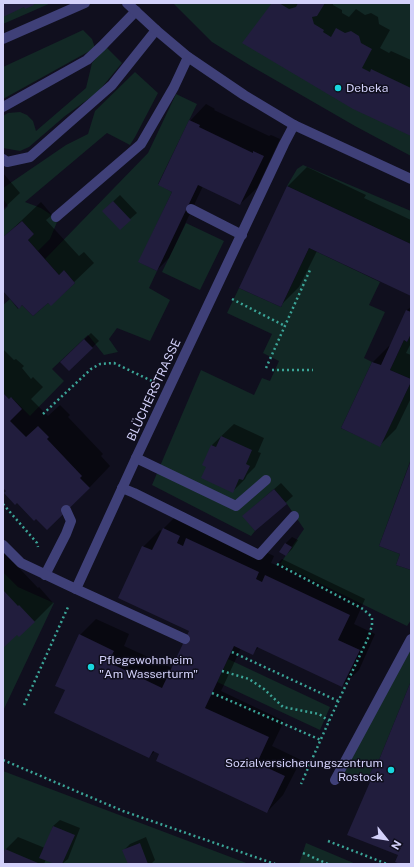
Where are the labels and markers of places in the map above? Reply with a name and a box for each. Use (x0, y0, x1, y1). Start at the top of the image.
place label: Debeka (346, 81, 388, 95)
marker: Debeka (333, 83, 343, 93)
place label: Pflegewohnheim "Am Wasserturm" (99, 653, 198, 681)
marker: Pflegewohnheim "Am Wasserturm" (86, 662, 96, 672)
place label: Sozialversicherungszentrum Rostock (225, 756, 383, 784)
marker: Sozialversicherungszentrum Rostock (386, 765, 396, 775)

